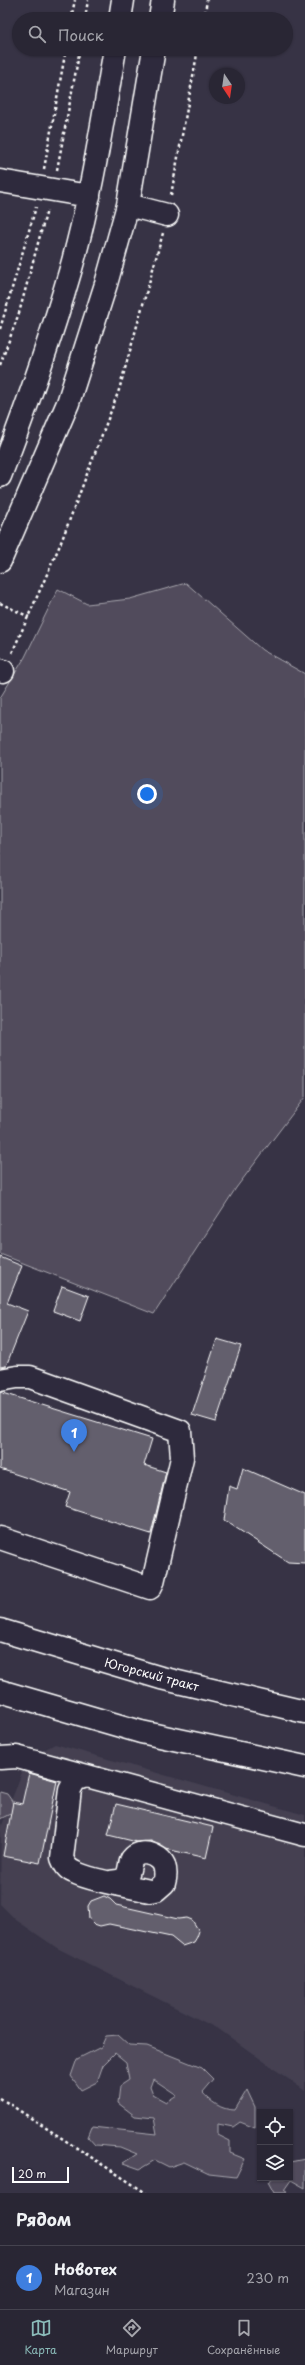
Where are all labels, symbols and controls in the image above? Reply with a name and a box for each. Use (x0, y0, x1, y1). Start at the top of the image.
search box (12, 12, 293, 56)
icon: search (26, 23, 48, 45)
text: Поиск (58, 23, 104, 46)
north arrow (209, 68, 245, 104)
your location (137, 784, 157, 804)
pin: 1 (61, 1419, 87, 1452)
street label: Югорский тракт (103, 1653, 201, 1695)
map controls (257, 2109, 293, 2181)
button: locate (257, 2109, 293, 2145)
button: layers (257, 2145, 293, 2181)
scale bar (12, 2165, 69, 2184)
text: 20 m (18, 2165, 46, 2182)
text: Рядом (16, 2206, 71, 2232)
text: Новотех (54, 2257, 117, 2280)
text: 1 (26, 2268, 32, 2287)
text: 230 m (247, 2268, 289, 2287)
text: Магазин (54, 2280, 110, 2299)
tab: Карта (25, 2317, 57, 2358)
tab: Маршрут (106, 2317, 158, 2358)
tab: Сохранённые (207, 2317, 280, 2358)

